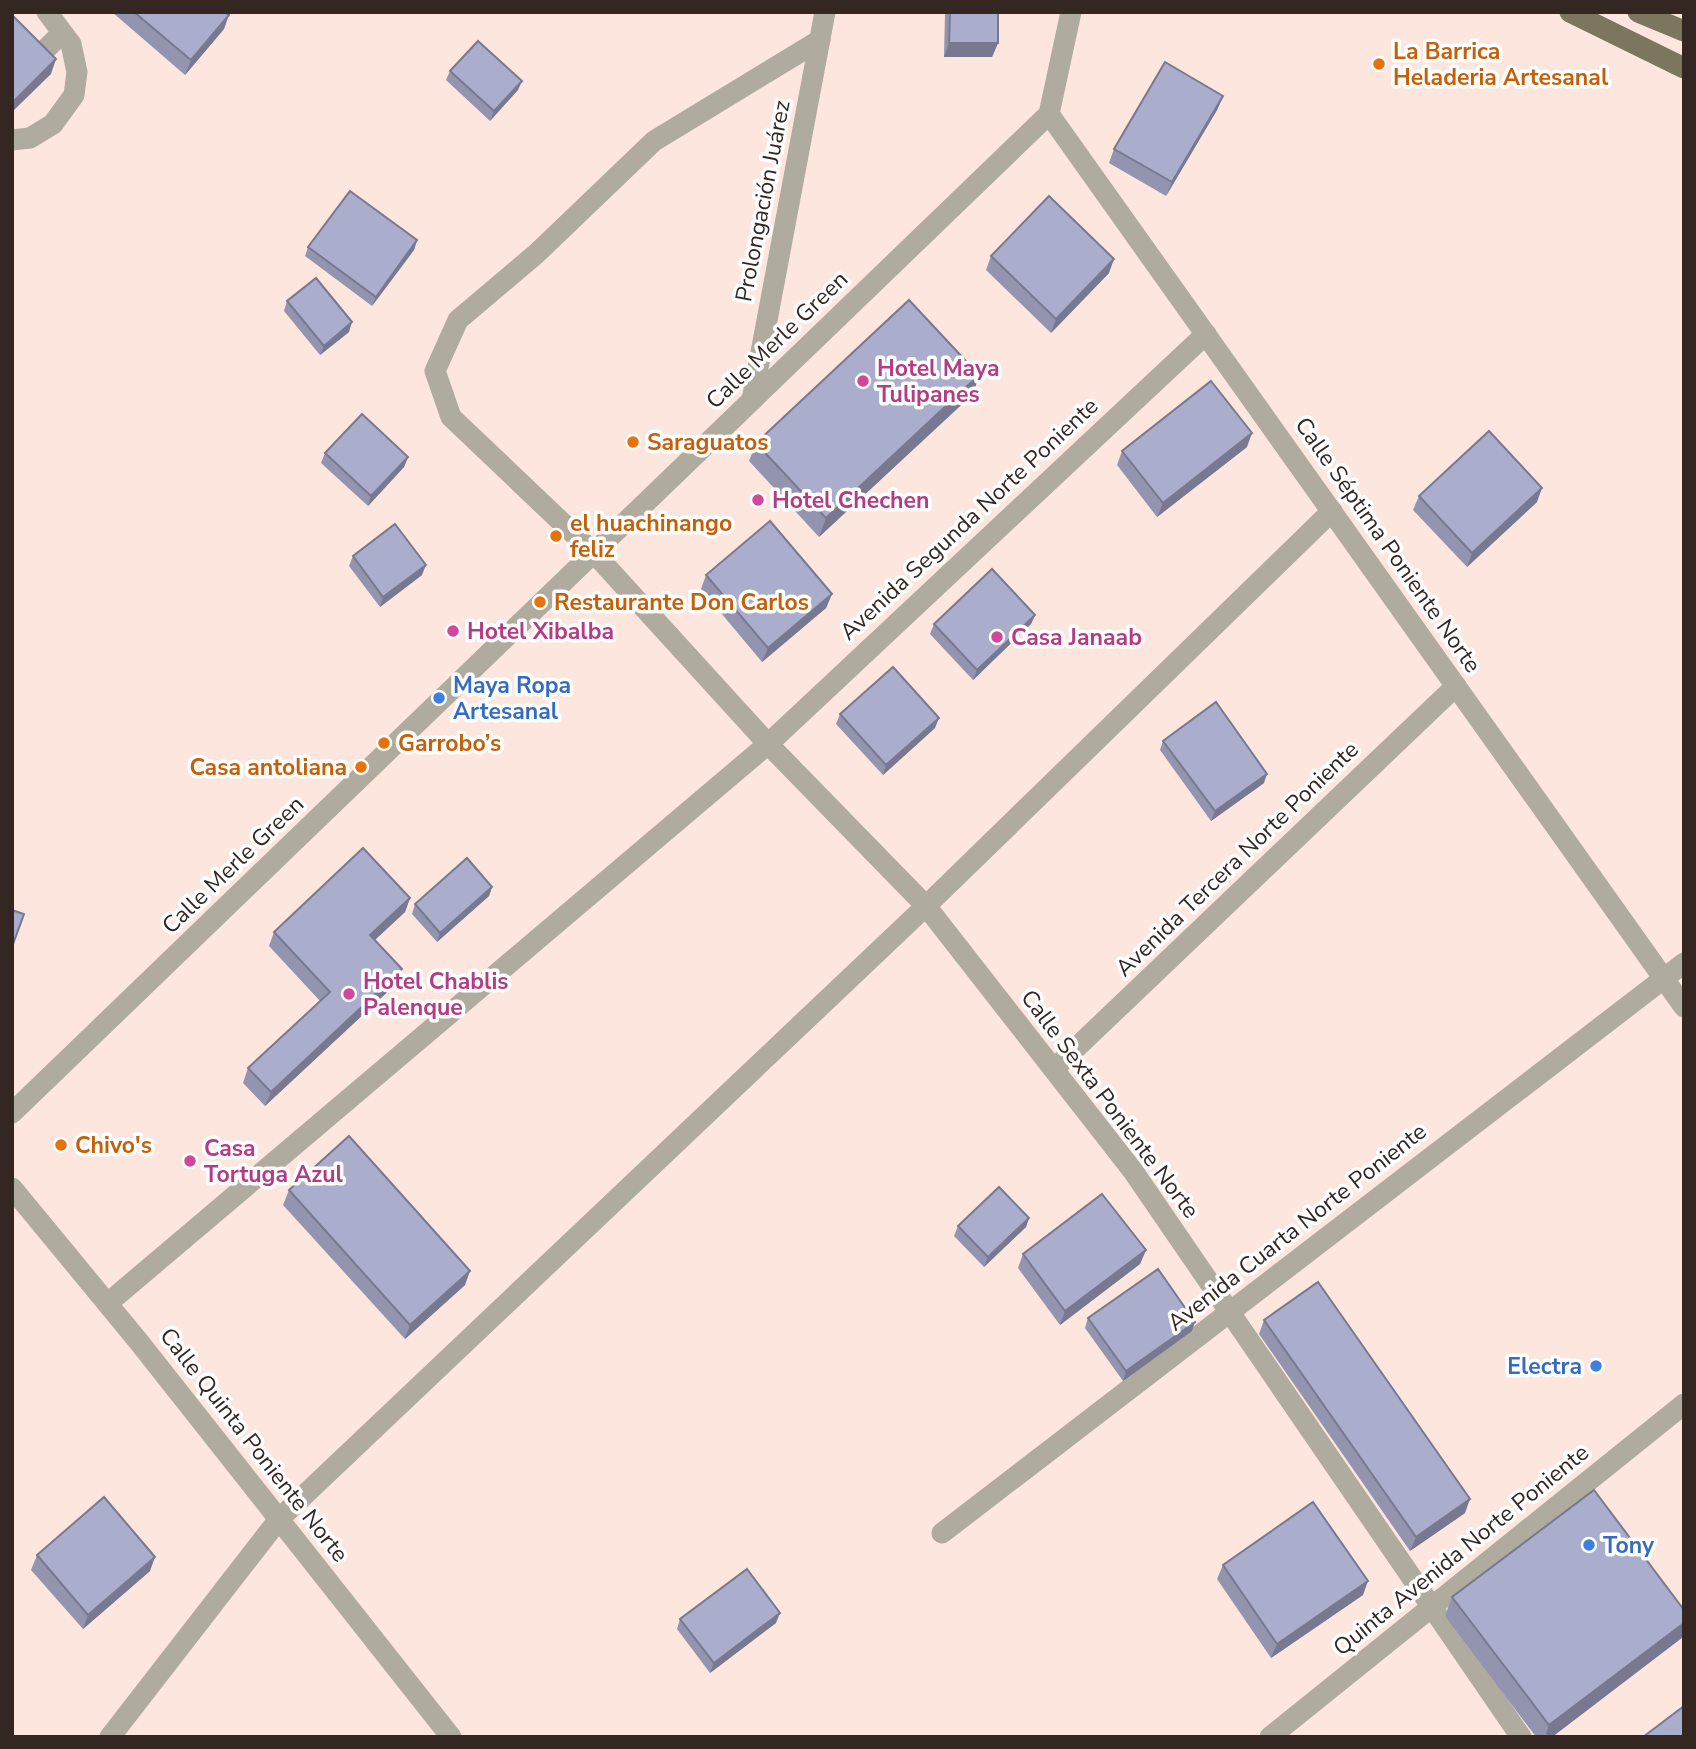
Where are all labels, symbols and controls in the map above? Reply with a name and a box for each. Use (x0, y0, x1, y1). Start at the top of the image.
place label: La Barrica Heladeria Artesanal (1393, 36, 1609, 93)
marker: La Barrica Heladeria Artesanal (1371, 56, 1387, 72)
street label: Prolongación Juárez (728, 98, 798, 304)
street label: Calle Merle Green (699, 264, 855, 416)
place label: Hotel Maya Tulipanes (877, 353, 1000, 410)
marker: Hotel Maya Tulipanes (855, 373, 871, 389)
street label: Avenida Segunda Norte Poniente (833, 391, 1105, 647)
street label: Calle Séptima Poniente Norte (1288, 411, 1488, 679)
place label: Saraguatos (647, 427, 769, 458)
marker: Saraguatos (625, 434, 641, 450)
place label: Hotel Chechen (772, 485, 929, 516)
marker: Hotel Chechen (750, 492, 766, 508)
place label: el huachinango feliz (570, 508, 732, 565)
marker: el huachinango feliz (548, 528, 564, 544)
place label: Restaurante Don Carlos (554, 587, 809, 618)
marker: Restaurante Don Carlos (532, 594, 548, 610)
place label: Hotel Xibalba (467, 616, 614, 647)
place label: Casa Janaab (1011, 622, 1142, 653)
marker: Hotel Xibalba (445, 623, 461, 639)
marker: Casa Janaab (989, 629, 1005, 645)
place label: Maya Ropa Artesanal (453, 670, 571, 727)
marker: Maya Ropa Artesanal (431, 690, 447, 706)
place label: Garrobo’s (398, 728, 501, 759)
street label: Avenida Tercera Norte Poniente (1109, 734, 1365, 984)
marker: Garrobo’s (376, 735, 392, 751)
place label: Casa antoliana (189, 752, 347, 783)
marker: Casa antoliana (353, 759, 369, 775)
street label: Calle Merle Green (155, 789, 311, 941)
place label: Hotel Chablis Palenque (363, 966, 509, 1023)
street label: Calle Sexta Poniente Norte (1014, 983, 1206, 1225)
marker: Hotel Chablis Palenque (341, 986, 357, 1002)
street label: Avenida Cuarta Norte Poniente (1161, 1116, 1433, 1338)
place label: Chivo's (75, 1130, 152, 1161)
place label: Casa Tortuga Azul (204, 1133, 344, 1190)
marker: Chivo's (53, 1137, 69, 1153)
marker: Casa Tortuga Azul (182, 1153, 198, 1169)
street label: Calle Quinta Poniente Norte (153, 1321, 355, 1569)
place label: Electra (1507, 1351, 1582, 1382)
marker: Electra (1588, 1358, 1604, 1374)
street label: Quinta Avenida Norte Poniente (1327, 1437, 1595, 1663)
place label: Tony (1603, 1530, 1655, 1561)
marker: Tony (1581, 1537, 1597, 1553)

